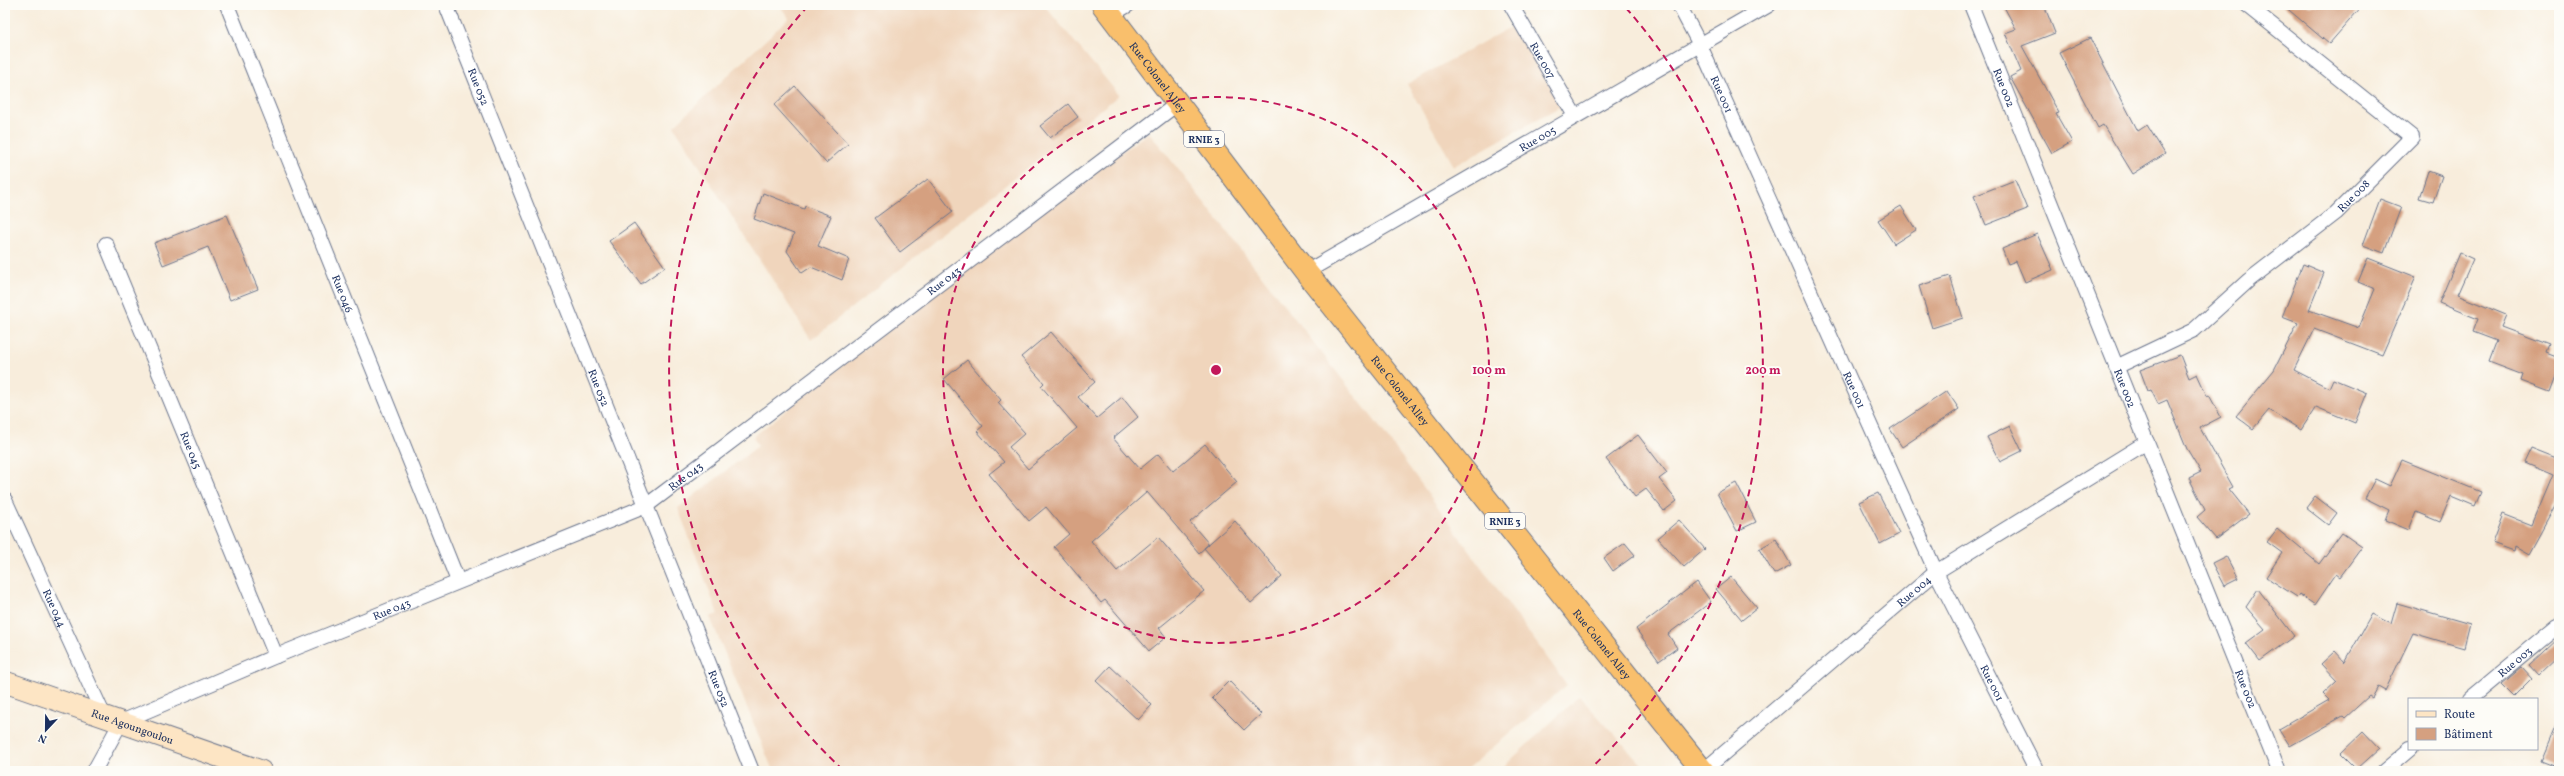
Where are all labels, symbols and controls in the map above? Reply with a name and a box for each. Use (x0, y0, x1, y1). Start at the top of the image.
street label: Rue Colonel Alley (1125, 40, 1189, 117)
street label: Rue 007 (1525, 40, 1558, 82)
street label: Rue 052 (463, 66, 491, 108)
street label: Rue 002 (1988, 67, 2017, 110)
street label: Rue 001 (1706, 74, 1735, 116)
street label: Rue 005 (1517, 123, 1559, 156)
road number: RNIE 3 (1184, 131, 1224, 147)
street label: Rue 008 (2335, 177, 2374, 216)
street label: Rue 043 (924, 264, 965, 300)
street label: Rue 046 (327, 273, 356, 316)
street label: Rue Colonel Alley (1367, 353, 1432, 430)
centre of rings (1209, 363, 1223, 377)
text: 100 m (1472, 363, 1506, 379)
text: 200 m (1745, 363, 1781, 379)
street label: Rue 052 (583, 367, 612, 409)
street label: Rue 002 (2109, 367, 2138, 410)
street label: Rue 001 (1838, 370, 1868, 411)
street label: Rue 045 (175, 430, 204, 472)
street label: Rue 043 (666, 459, 707, 495)
road number: RNIE 3 (1485, 513, 1525, 529)
street label: Rue 004 (1894, 573, 1935, 611)
street label: Rue 044 (38, 587, 69, 631)
street label: Rue 043 (371, 596, 413, 625)
street label: Rue Colonel Alley (1568, 607, 1634, 683)
street label: Rue 003 (2495, 644, 2536, 682)
street label: Rue 001 (1975, 663, 2006, 704)
street label: Rue 052 (703, 668, 732, 710)
street label: Rue 002 (2230, 668, 2259, 711)
legend (2408, 698, 2538, 750)
street label: Rue Agoungoulou (89, 706, 175, 749)
text: Route (2444, 707, 2475, 723)
north arrow (26, 710, 66, 750)
text: Bâtiment (2444, 727, 2493, 743)
text: N (36, 729, 49, 746)

